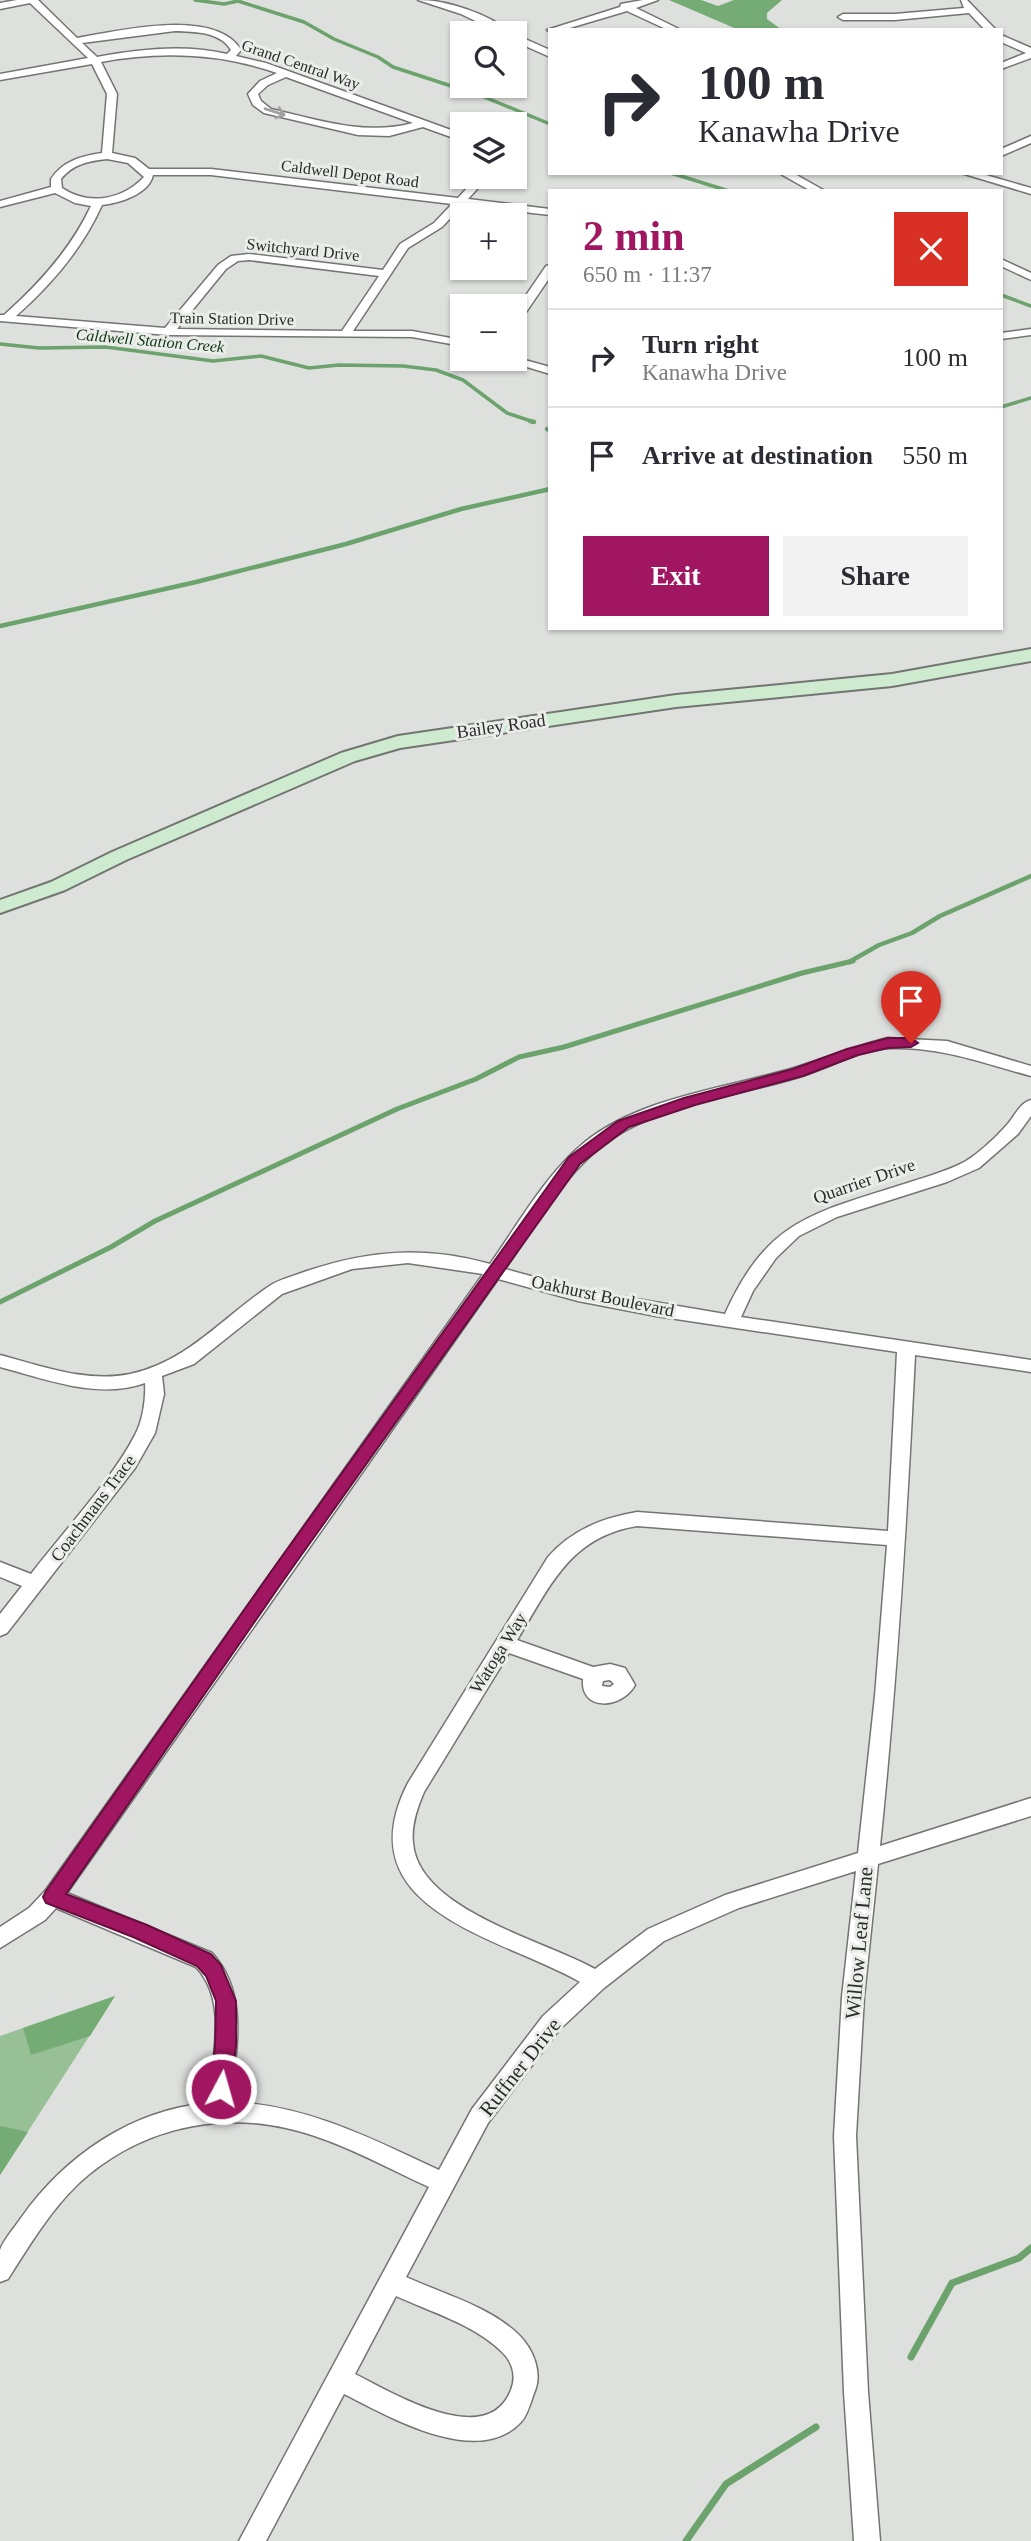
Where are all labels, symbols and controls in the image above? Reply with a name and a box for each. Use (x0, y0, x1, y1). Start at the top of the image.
map controls (450, 21, 527, 371)
button: search (450, 21, 527, 98)
street label: Grand Central Way (239, 36, 362, 94)
text: 100 m (698, 55, 825, 110)
icon: right (583, 56, 674, 147)
one-way arrow (263, 107, 285, 119)
button: layers (450, 112, 527, 189)
text: Kanawha Drive (698, 113, 900, 149)
street label: Caldwell Depot Road (280, 157, 420, 191)
button: + (450, 203, 527, 280)
button: close (894, 212, 968, 286)
text: 2 min (583, 213, 685, 259)
street label: Switchyard Drive (246, 235, 360, 265)
text: 650 m · 11:37 (583, 262, 712, 287)
button: − (450, 294, 527, 371)
street label: Train Station Drive (170, 309, 294, 328)
water label: Caldwell Station Creek (75, 326, 226, 356)
text: Turn right (642, 330, 759, 359)
icon: right (583, 339, 621, 377)
text: 100 m (902, 343, 968, 372)
text: Kanawha Drive (642, 360, 787, 385)
icon: arrive (583, 437, 621, 475)
text: Arrive at destination (642, 441, 873, 470)
text: 550 m (902, 441, 968, 470)
button: Exit (583, 536, 769, 616)
button: Share (783, 536, 968, 616)
street label: Bailey Road (455, 710, 547, 742)
pin (881, 971, 941, 1043)
icon: arrive (892, 982, 930, 1020)
street label: Quarrier Drive (810, 1154, 918, 1208)
street label: Oakhurst Boulevard (530, 1271, 676, 1321)
street label: Coachmans Trace (46, 1451, 140, 1565)
street label: Watoga Way (465, 1609, 531, 1697)
street label: Willow Leaf Lane (840, 1866, 878, 2020)
street label: Ruffner Drive (474, 2013, 566, 2121)
position arrow (184, 2052, 258, 2126)

